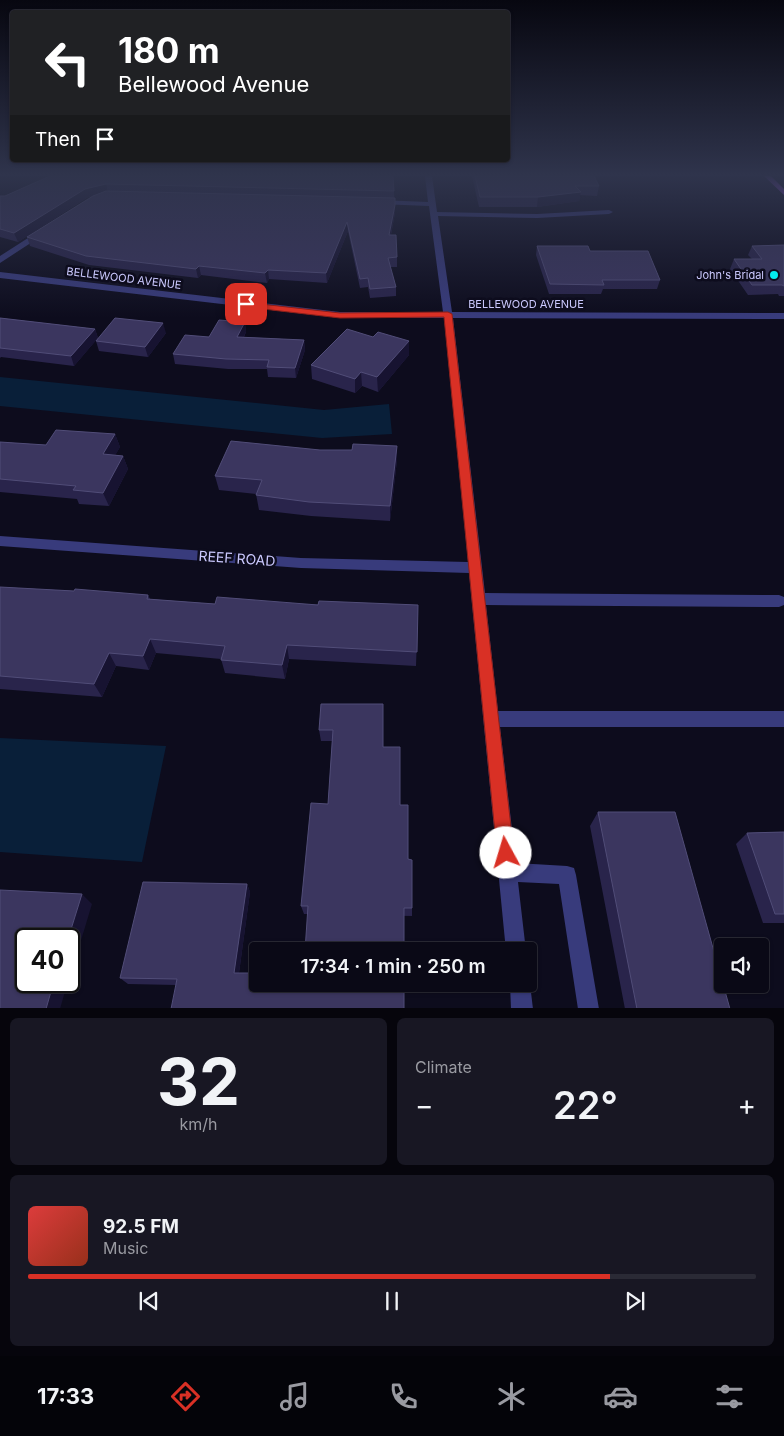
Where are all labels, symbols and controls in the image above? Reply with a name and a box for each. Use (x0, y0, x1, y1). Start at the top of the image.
text: 180 m (118, 29, 220, 71)
icon: left (35, 30, 100, 95)
text: Bellewood Avenue (118, 71, 309, 97)
icon: arrive (91, 125, 119, 153)
text: Then (35, 128, 81, 151)
street label: BELLEWOOD AVENUE (66, 264, 182, 292)
place label: John's Bridal (696, 268, 764, 282)
marker: John's Bridal (768, 269, 780, 281)
pin (225, 283, 267, 325)
icon: arrive (232, 290, 260, 318)
street label: BELLEWOOD AVENUE (468, 297, 584, 311)
street label: REEF ROAD (198, 547, 276, 569)
position arrow (479, 826, 531, 878)
speed limit sign: 40 (15, 928, 80, 993)
map controls (714, 938, 769, 993)
button: sound (714, 938, 769, 993)
text: 17:34 · 1 min · 250 m (300, 955, 486, 978)
text: 32 (157, 1042, 240, 1121)
text: Climate (415, 1057, 472, 1077)
text: 22° (553, 1082, 618, 1128)
text: − (415, 1088, 434, 1122)
text: + (737, 1088, 756, 1122)
text: km/h (179, 1114, 218, 1134)
text: 92.5 FM (103, 1215, 179, 1238)
text: Music (103, 1238, 148, 1258)
icon: previous (135, 1287, 163, 1315)
icon: pause (378, 1287, 406, 1315)
icon: next (621, 1287, 649, 1315)
icon: directions (168, 1379, 203, 1414)
icon: music (277, 1379, 312, 1414)
icon: phone (386, 1379, 421, 1414)
icon: climate (494, 1379, 529, 1414)
icon: car (603, 1379, 638, 1414)
icon: filters (712, 1379, 747, 1414)
text: 17:33 (37, 1383, 94, 1409)

